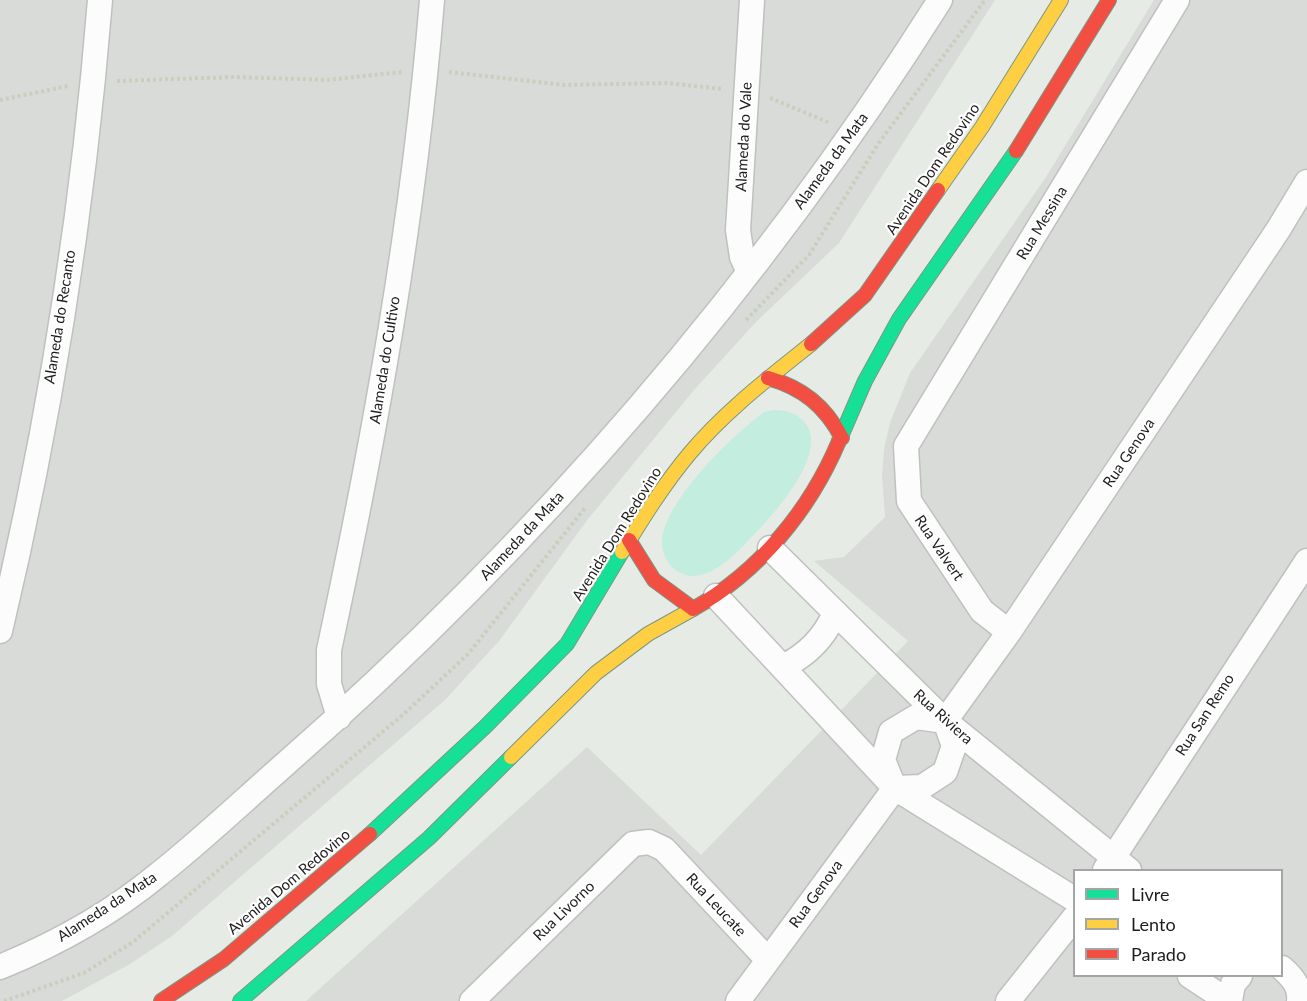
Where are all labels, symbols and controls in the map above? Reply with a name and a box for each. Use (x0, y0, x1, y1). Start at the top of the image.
street label: Alameda do Vale (732, 82, 756, 192)
street label: Avenida Dom Redovino (882, 100, 984, 238)
street label: Alameda da Mata (790, 109, 872, 213)
street label: Rua Messina (1013, 183, 1071, 263)
street label: Alameda do Recanto (41, 249, 79, 385)
street label: Alameda do Cultivo (366, 295, 404, 425)
street label: Rua Genova (1099, 415, 1159, 491)
street label: Avenida Dom Redovino (568, 464, 666, 604)
street label: Alameda da Mata (476, 488, 568, 584)
street label: Rua Valvert (911, 512, 967, 584)
street label: Rua San Remo (1172, 671, 1238, 759)
street label: Rua Riviera (910, 686, 976, 748)
street label: Avenida Dom Redovino (224, 825, 354, 939)
street label: Rua Genova (785, 857, 847, 931)
street label: Alameda da Mata (54, 868, 160, 946)
legend (1073, 869, 1283, 977)
street label: Rua Leucate (682, 870, 750, 940)
street label: Rua Livorno (530, 877, 598, 945)
text: Livre (1131, 883, 1170, 905)
text: Lento (1131, 913, 1176, 935)
text: Parado (1131, 943, 1186, 965)

